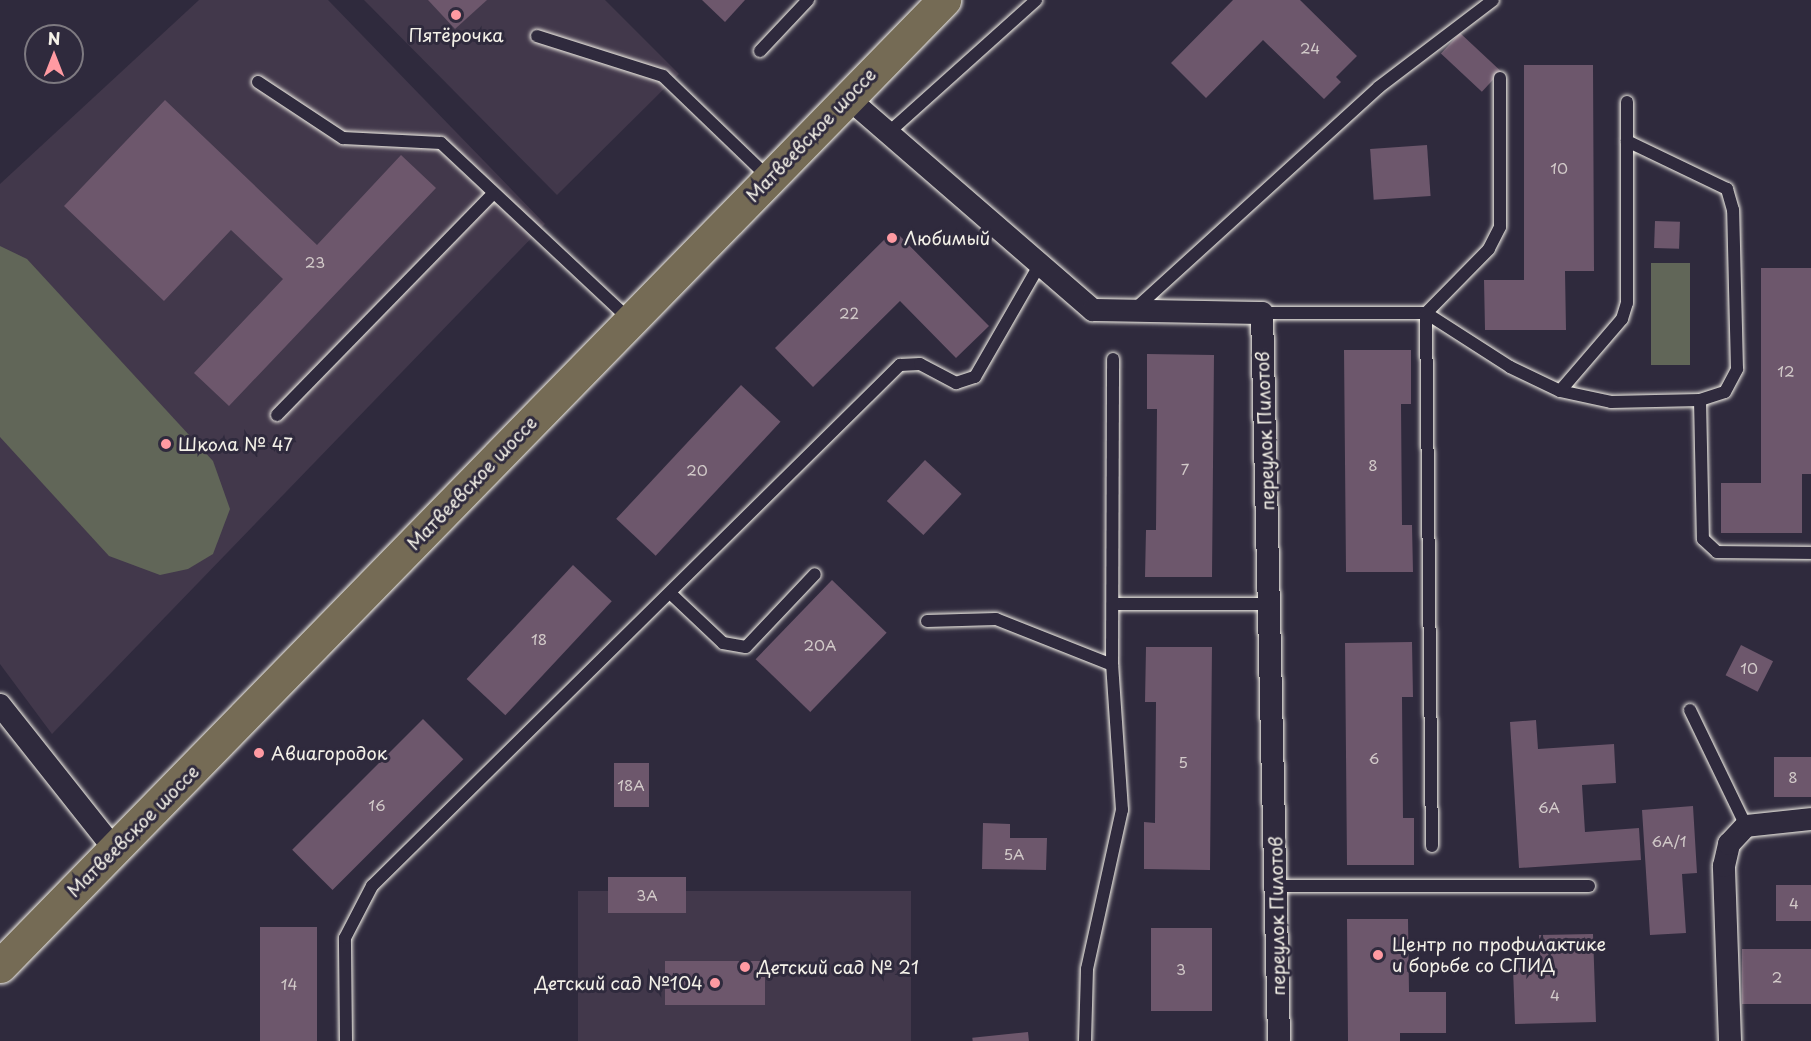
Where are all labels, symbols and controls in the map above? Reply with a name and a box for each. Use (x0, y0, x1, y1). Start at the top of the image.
marker: Пятёрочка (449, 8, 463, 22)
north arrow (24, 24, 84, 84)
place label: Пятёрочка (408, 24, 504, 46)
text: N (48, 26, 60, 50)
house number: 24 (1300, 39, 1320, 57)
street label: Матвеевское шоссе (742, 64, 880, 206)
house number: 10 (1550, 159, 1568, 177)
place label: Любимый (904, 227, 990, 249)
marker: Любимый (885, 231, 899, 245)
house number: 23 (305, 253, 325, 271)
house number: 22 (839, 304, 859, 322)
street label: переулок Пилотов (1251, 351, 1279, 511)
house number: 12 (1777, 362, 1795, 380)
street label: Матвеевское шоссе (403, 412, 541, 554)
place label: Школа № 47 (178, 433, 293, 455)
marker: Школа № 47 (159, 437, 173, 451)
house number: 8 (1368, 456, 1378, 474)
house number: 7 (1181, 460, 1189, 478)
house number: 20 (686, 461, 708, 479)
house number: 18 (531, 630, 547, 648)
house number: 20А (804, 636, 836, 654)
house number: 10 (1740, 659, 1758, 677)
place label: Авиагородок (271, 742, 387, 764)
marker: Авиагородок (252, 746, 266, 760)
house number: 6 (1369, 749, 1379, 767)
house number: 5 (1178, 753, 1188, 771)
street label: Матвеевское шоссе (63, 761, 203, 901)
house number: 8 (1788, 768, 1798, 786)
house number: 18А (617, 776, 645, 794)
house number: 16 (368, 796, 386, 814)
house number: 6А (1538, 798, 1560, 816)
house number: 6А/1 (1651, 832, 1687, 850)
street label: переулок Пилотов (1265, 836, 1289, 996)
house number: 5А (1003, 845, 1025, 863)
house number: 3А (636, 886, 658, 904)
house number: 4 (1789, 894, 1799, 912)
place label: Центр по профилактике и борьбе со СПИД (1392, 934, 1607, 976)
marker: Центр по профилактике и борьбе со СПИД (1369, 946, 1387, 964)
place label: Детский сад № 21 (757, 956, 921, 978)
marker: Детский сад № 21 (738, 960, 752, 974)
house number: 3 (1176, 960, 1186, 978)
house number: 2 (1772, 968, 1782, 986)
place label: Детский сад №104 (533, 972, 703, 994)
house number: 14 (281, 975, 297, 993)
marker: Детский сад №104 (708, 976, 722, 990)
house number: 4 (1550, 986, 1560, 1004)

